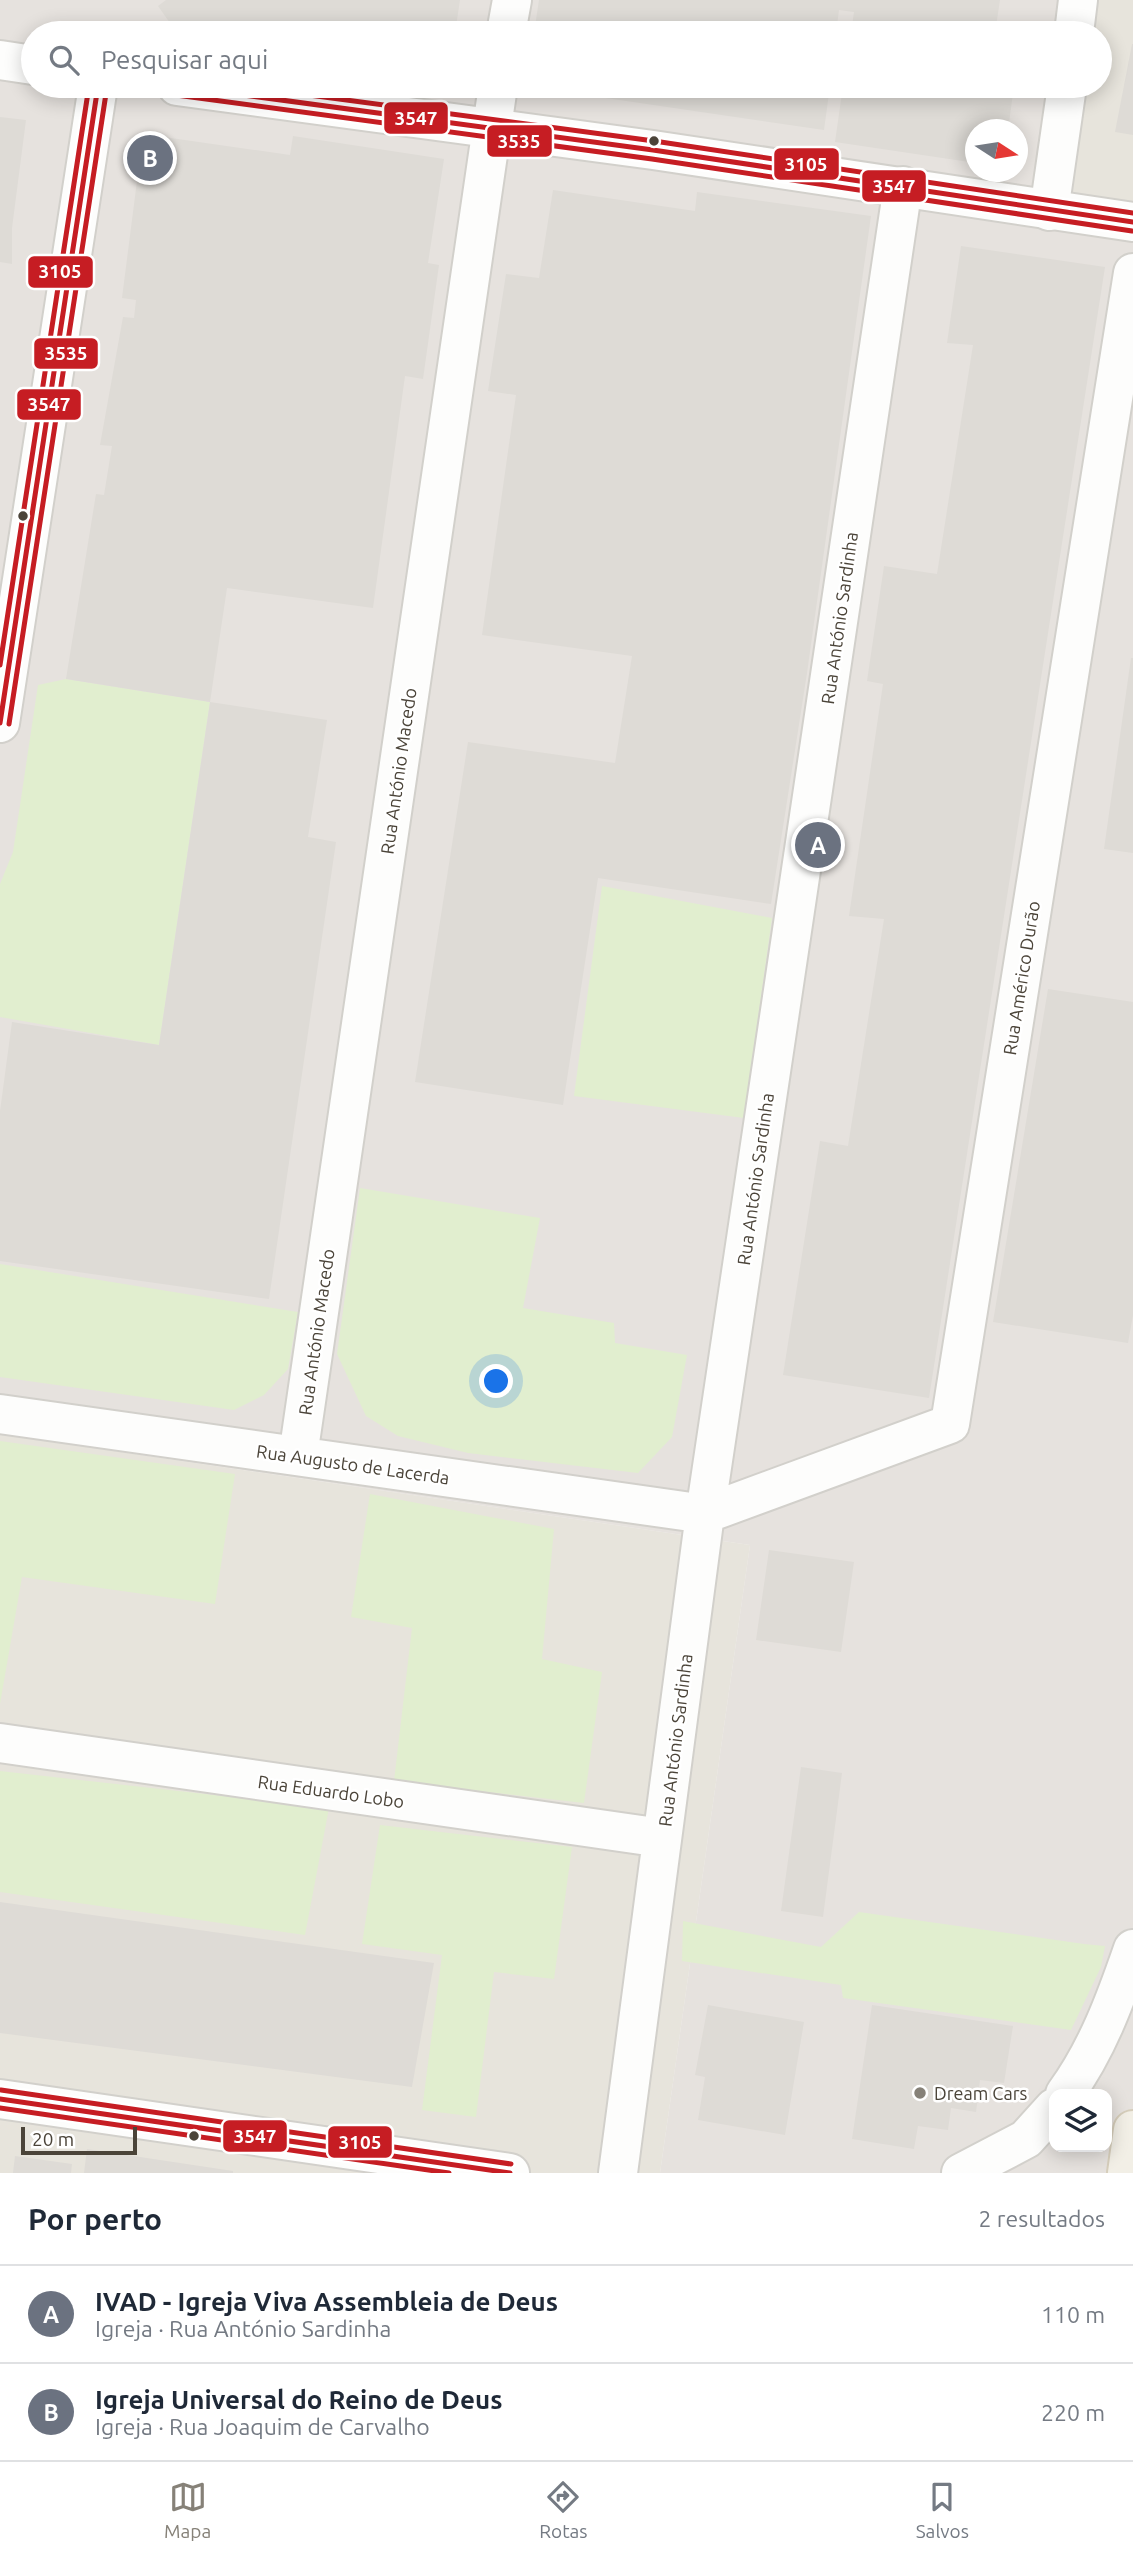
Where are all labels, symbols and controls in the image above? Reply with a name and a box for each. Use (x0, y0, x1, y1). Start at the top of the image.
search box (21, 21, 1112, 98)
icon: search (45, 41, 83, 79)
text: Pesquisar aqui (101, 45, 268, 74)
line badge: 3547 (383, 101, 449, 135)
text: 3547 (395, 107, 437, 129)
north arrow (965, 119, 1028, 182)
line badge: 3535 (486, 124, 553, 158)
text: 3535 (498, 130, 540, 152)
pin: B (127, 132, 173, 184)
unlabelled marker (647, 134, 661, 148)
line badge: 3105 (773, 147, 840, 181)
text: 3105 (785, 153, 827, 175)
line badge: 3547 (861, 169, 927, 203)
text: 3547 (873, 175, 915, 197)
line badge: 3105 (27, 255, 94, 289)
text: 3105 (39, 260, 81, 282)
line badge: 3535 (33, 337, 99, 370)
text: 3535 (45, 342, 87, 364)
line badge: 3547 (16, 388, 82, 421)
text: 3547 (28, 393, 70, 415)
unlabelled marker (16, 509, 30, 523)
street label: Rua António Sardinha (817, 530, 861, 706)
street label: Rua António Macedo (376, 686, 420, 856)
pin: A (795, 819, 841, 871)
street label: Rua Américo Durão (999, 900, 1043, 1056)
street label: Rua António Sardinha (733, 1091, 777, 1267)
street label: Rua António Macedo (294, 1247, 338, 1417)
your location (479, 1364, 513, 1398)
street label: Rua Augusto de Lacerda (255, 1441, 451, 1487)
street label: Rua António Sardinha (654, 1652, 696, 1828)
street label: Rua Eduardo Lobo (257, 1771, 405, 1811)
place label: Dream Cars (934, 2083, 1027, 2103)
marker: Dream Cars (912, 2085, 928, 2101)
map controls (1049, 2089, 1112, 2152)
button: layers (1049, 2089, 1112, 2152)
line badge: 3547 (222, 2119, 288, 2153)
scale bar (21, 2124, 136, 2156)
text: 3547 (234, 2125, 276, 2147)
line badge: 3105 (327, 2125, 393, 2159)
text: 20 m (32, 2128, 74, 2150)
unlabelled marker (187, 2129, 201, 2143)
text: 3105 (339, 2131, 381, 2153)
text: Por perto (28, 2202, 162, 2236)
text: 2 resultados (979, 2206, 1105, 2231)
text: IVAD - Igreja Viva Assembleia de Deus (95, 2287, 558, 2316)
text: A (43, 2302, 59, 2327)
text: 110 m (1041, 2302, 1105, 2327)
text: Igreja · Rua António Sardinha (95, 2316, 391, 2341)
text: Igreja Universal do Reino de Deus (95, 2385, 502, 2414)
text: B (43, 2400, 59, 2425)
text: 220 m (1041, 2400, 1105, 2425)
text: Igreja · Rua Joaquim de Carvalho (95, 2414, 430, 2439)
tab: Mapa (164, 2478, 211, 2542)
tab: Rotas (539, 2478, 588, 2542)
tab: Salvos (916, 2478, 969, 2542)

